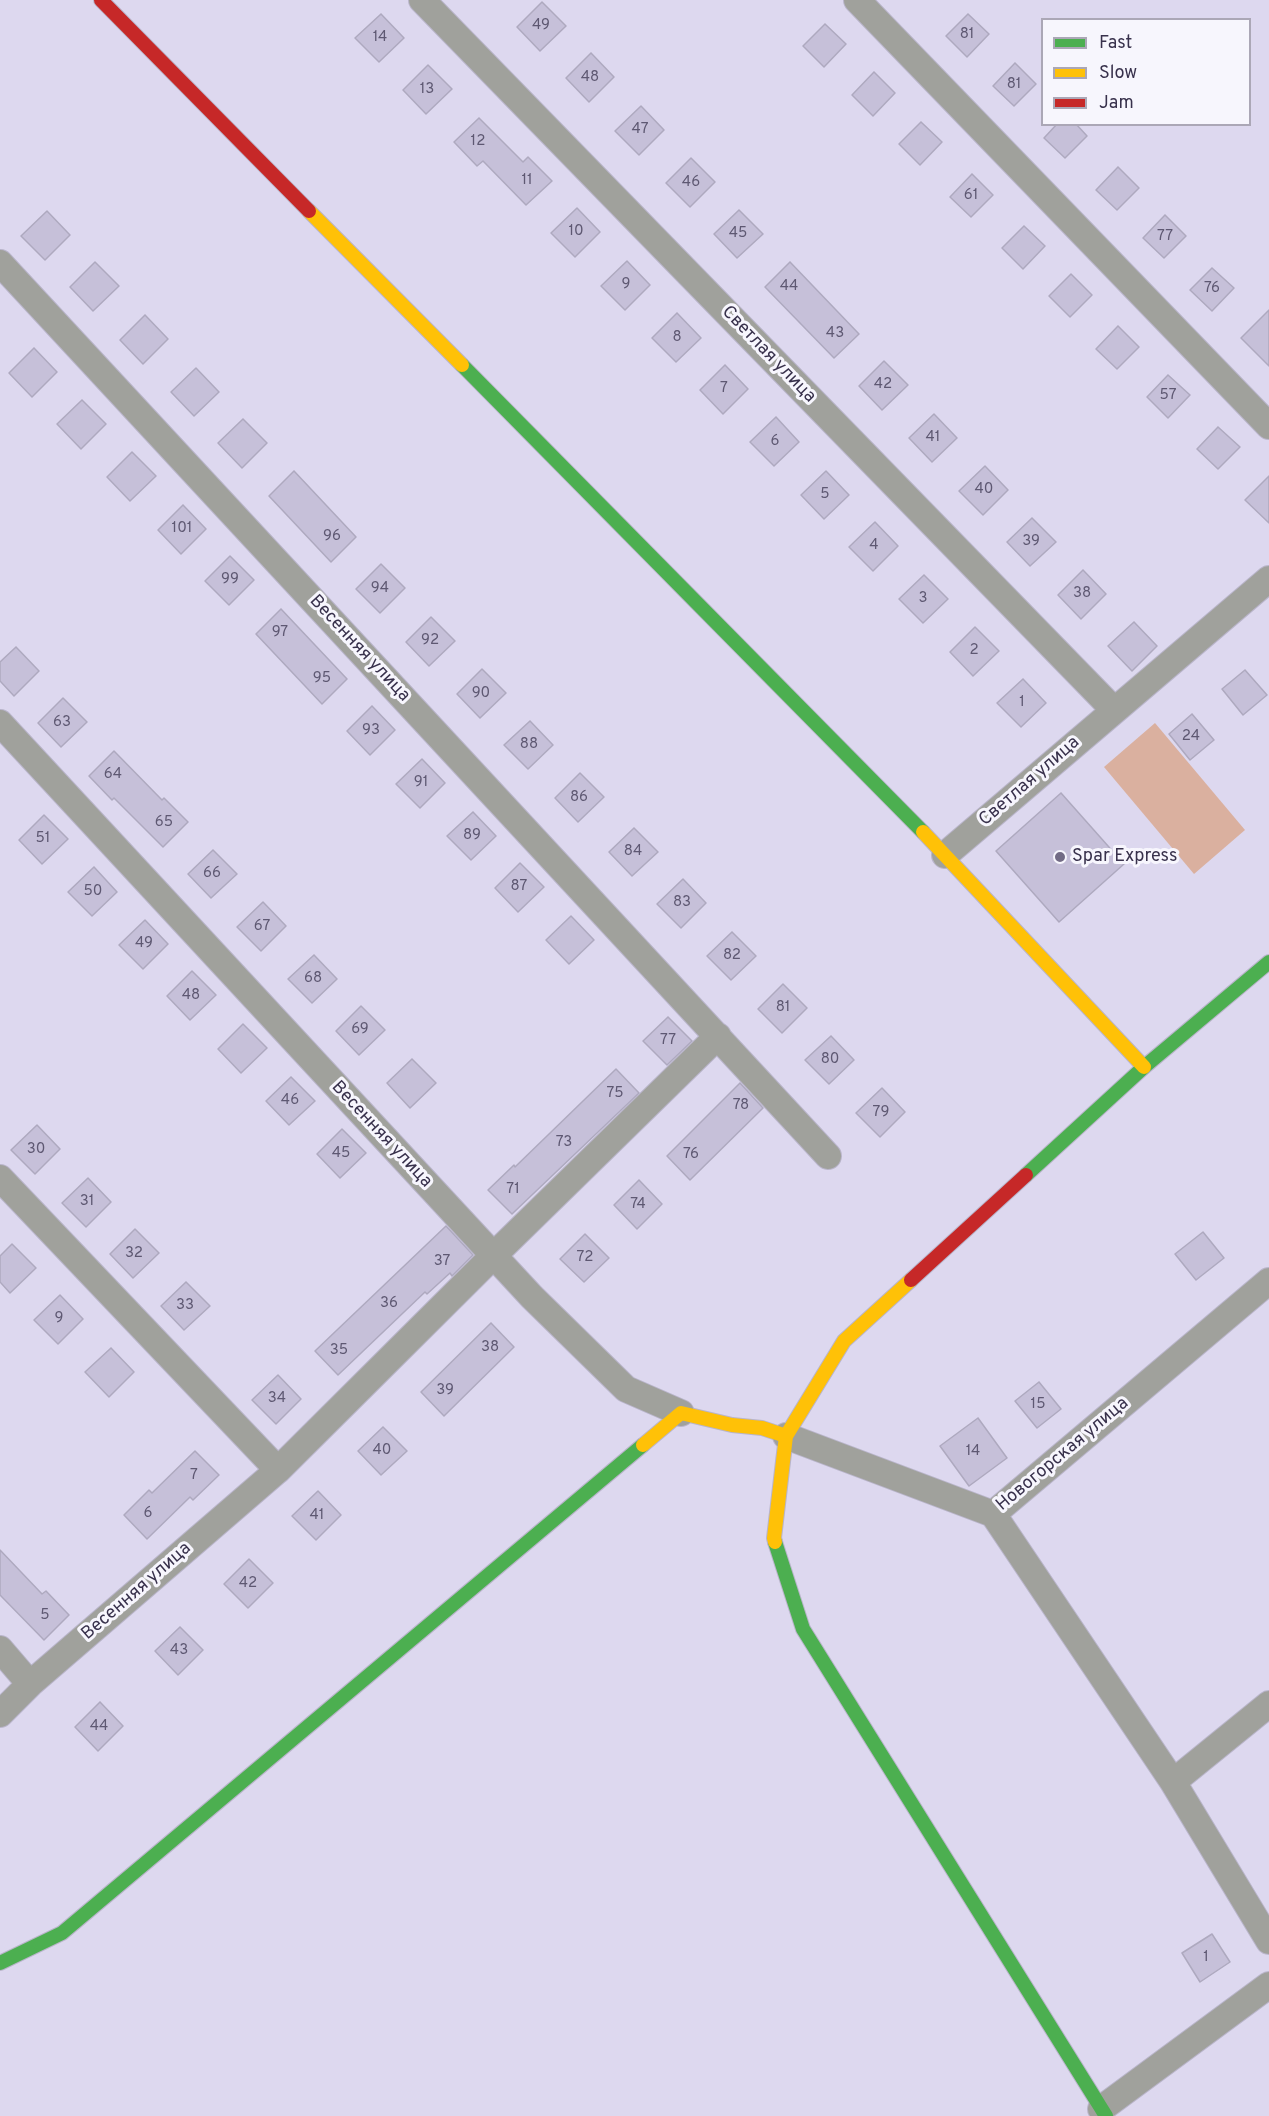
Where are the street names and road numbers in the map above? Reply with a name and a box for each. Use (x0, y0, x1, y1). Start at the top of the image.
street label: Светлая улица (716, 302, 820, 408)
street label: Весенняя улица (304, 591, 414, 707)
street label: Светлая улица (975, 732, 1085, 832)
street label: Весенняя улица (326, 1077, 436, 1193)
street label: Новогорская улица (992, 1393, 1134, 1517)
street label: Весенняя улица (78, 1539, 196, 1645)

